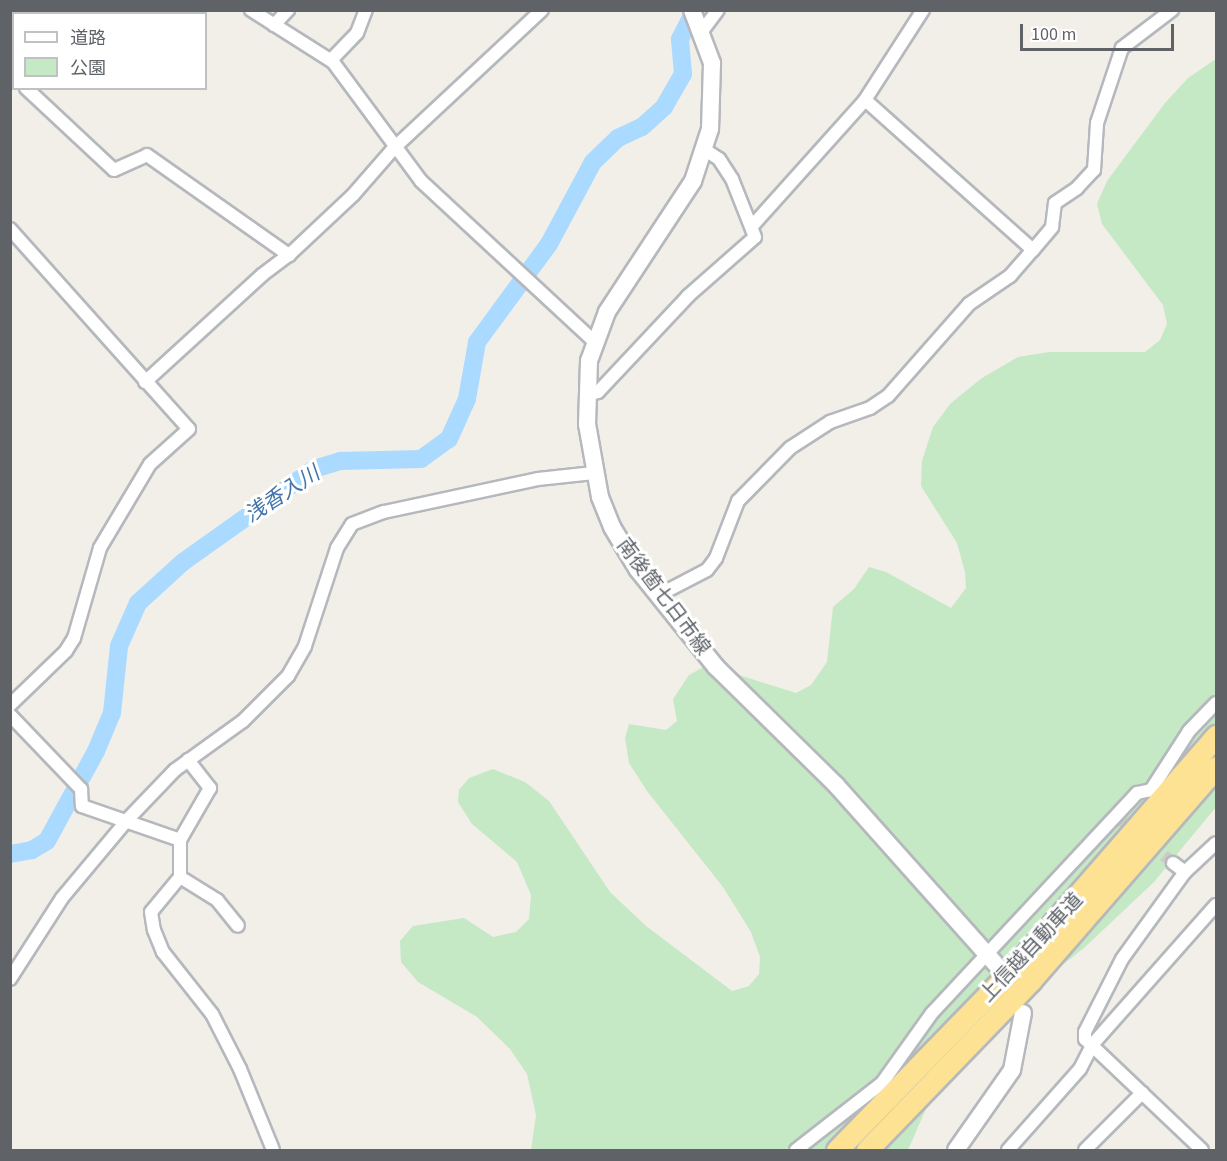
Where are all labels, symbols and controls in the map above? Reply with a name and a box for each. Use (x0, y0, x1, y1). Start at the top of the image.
legend (12, 12, 207, 90)
scale bar (1023, 12, 1178, 50)
text: 100 m (1031, 22, 1076, 47)
text: 道路 (70, 26, 106, 51)
text: 公園 (70, 56, 106, 81)
water label: 浅香入川 (240, 461, 324, 527)
street label: 南後箇七日市線 (611, 534, 715, 660)
street label: 上信越自動車道 (975, 889, 1089, 1007)

